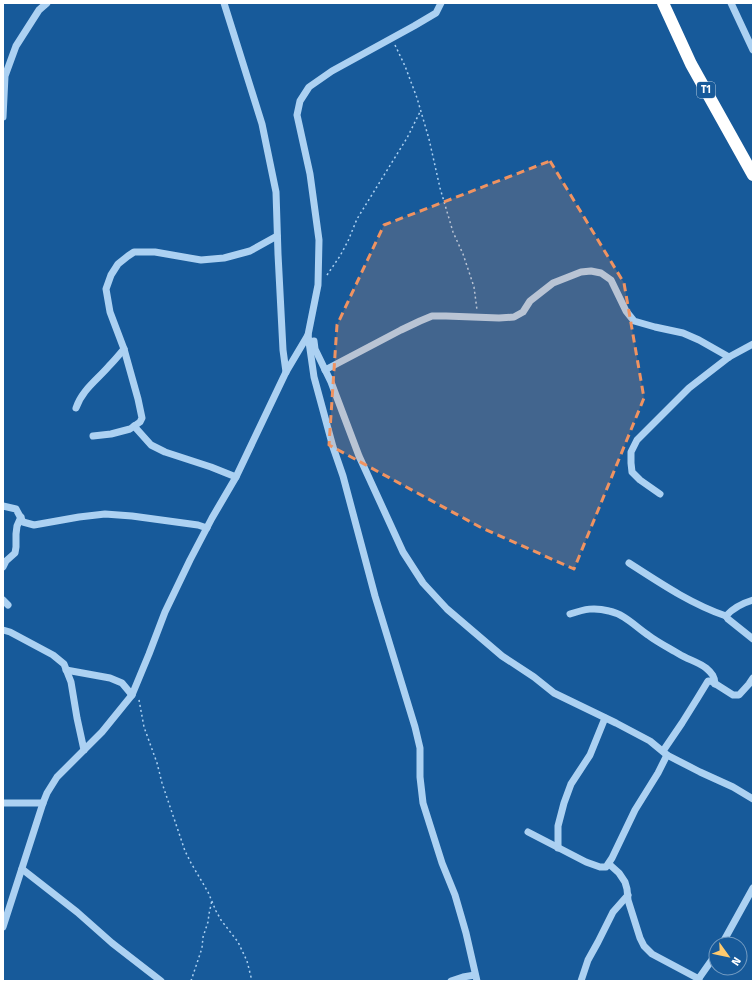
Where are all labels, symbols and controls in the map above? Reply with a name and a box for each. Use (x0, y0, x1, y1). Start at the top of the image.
road number: T1 (697, 82, 715, 98)
north arrow (708, 936, 748, 976)
text: N (729, 955, 743, 968)

